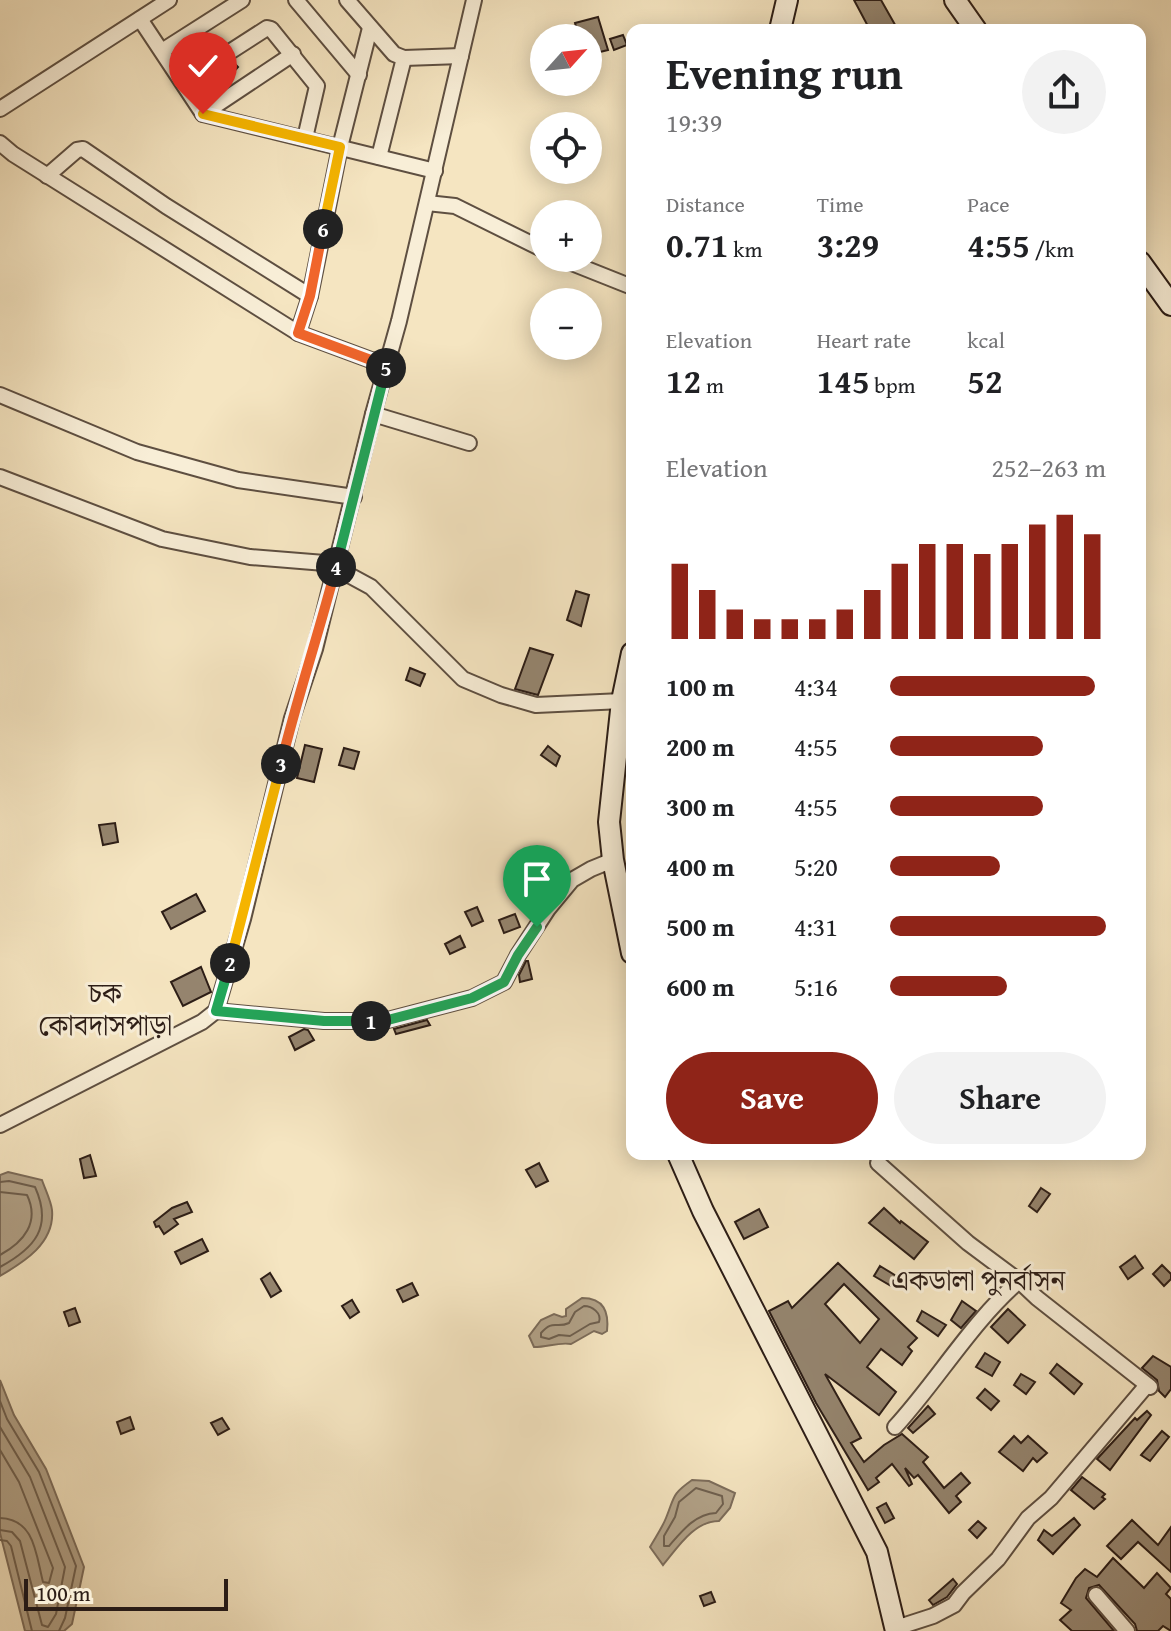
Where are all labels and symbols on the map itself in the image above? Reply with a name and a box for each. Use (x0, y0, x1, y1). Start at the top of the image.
north arrow (530, 24, 602, 96)
pin (169, 32, 237, 114)
pin: 6 (303, 209, 343, 249)
pin: 5 (366, 348, 406, 388)
pin: 4 (316, 547, 356, 587)
pin: 3 (261, 744, 301, 784)
pin (503, 845, 571, 927)
pin: 2 (210, 943, 250, 983)
district label: চক কোবদাসপাড়া (38, 972, 172, 1045)
pin: 1 (351, 1001, 391, 1041)
district label: একডালা পুনর্বাসন (891, 1259, 1066, 1300)
scale bar (24, 1575, 228, 1611)

